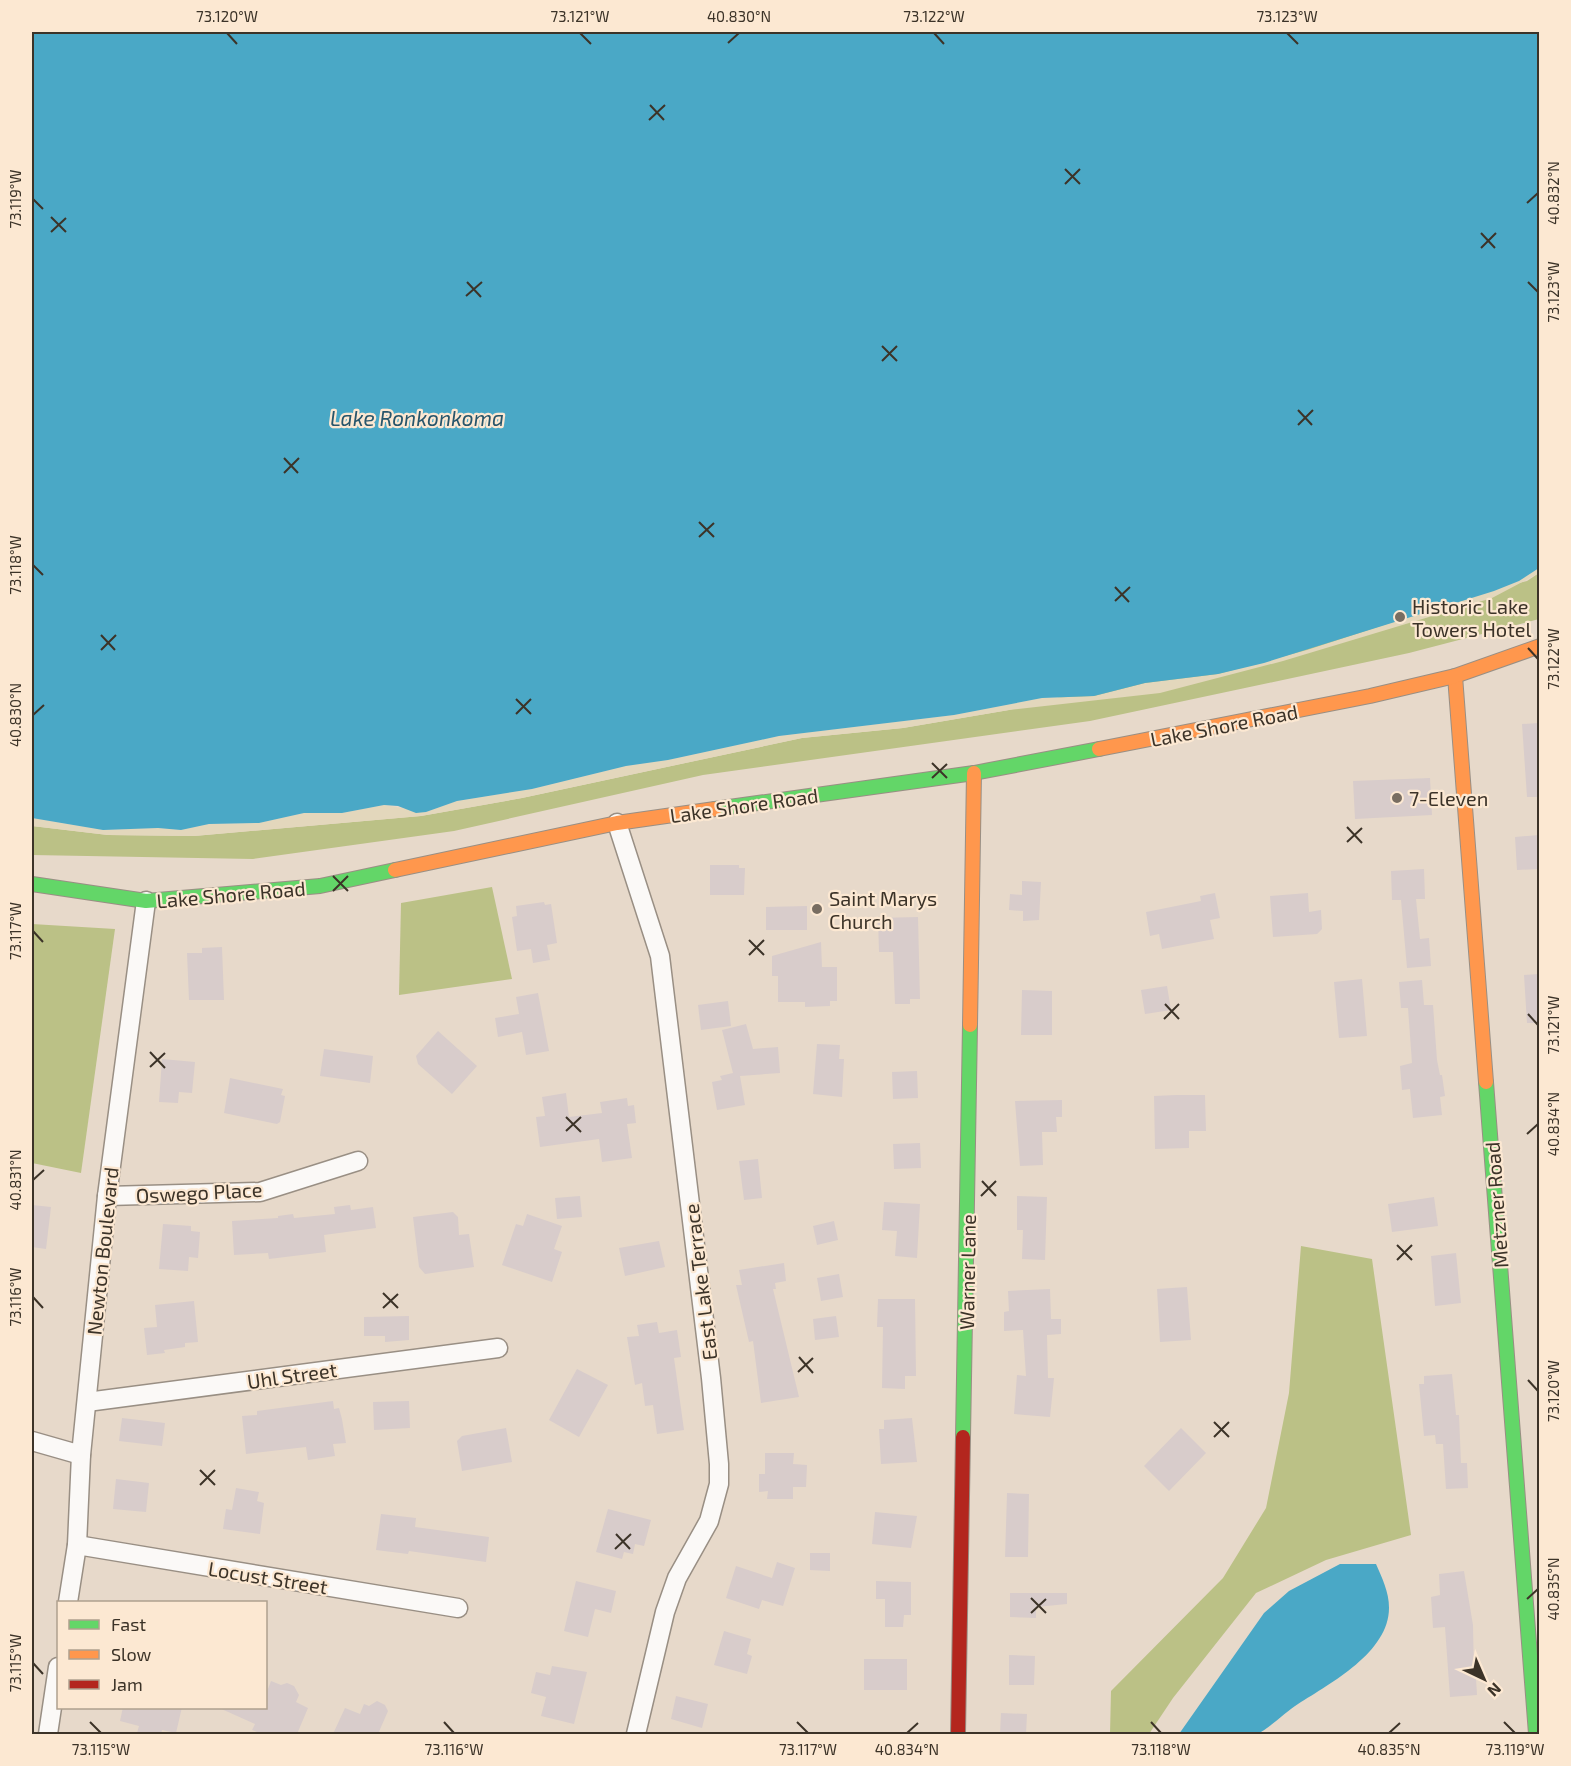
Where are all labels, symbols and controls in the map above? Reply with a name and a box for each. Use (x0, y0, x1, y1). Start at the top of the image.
text: 73.120°W (196, 7, 258, 25)
text: 73.121°W (551, 7, 609, 25)
text: 40.830°N (707, 7, 771, 25)
text: 73.122°W (903, 7, 965, 25)
text: 73.123°W (1256, 7, 1318, 25)
text: 40.832°N (1544, 161, 1562, 225)
text: 73.119°W (6, 170, 24, 229)
text: 73.123°W (1544, 261, 1562, 323)
water label: Lake Ronkonkoma (330, 405, 504, 430)
text: 73.118°W (6, 535, 24, 595)
place label: Historic Lake Towers Hotel (1412, 594, 1532, 641)
marker: Historic Lake Towers Hotel (1393, 610, 1407, 624)
text: 73.122°W (1544, 628, 1562, 690)
text: 40.830°N (6, 683, 24, 747)
street label: Lake Shore Road (1148, 699, 1300, 751)
street label: Lake Shore Road (668, 783, 820, 827)
place label: 7-Eleven (1409, 786, 1488, 810)
marker: 7-Eleven (1390, 791, 1404, 805)
street label: Lake Shore Road (155, 876, 307, 912)
place label: Saint Marys Church (829, 886, 937, 933)
text: 73.117°W (6, 902, 24, 960)
marker: Saint Marys Church (810, 902, 824, 916)
text: 73.121°W (1544, 996, 1562, 1054)
text: 40.834°N (1544, 1092, 1562, 1156)
street label: Metzner Road (1480, 1141, 1512, 1269)
text: 40.831°N (6, 1149, 24, 1211)
street label: Newton Boulevard (81, 1166, 123, 1336)
street label: Oswego Place (135, 1177, 263, 1207)
street label: East Lake Terrace (678, 1202, 722, 1362)
street label: Warner Lane (954, 1214, 980, 1330)
text: 73.116°W (6, 1268, 24, 1327)
street label: Uhl Street (246, 1357, 339, 1393)
text: 73.120°W (1544, 1360, 1562, 1422)
street label: Locust Street (207, 1556, 330, 1598)
text: 40.835°N (1544, 1557, 1562, 1621)
legend (57, 1601, 267, 1709)
text: Fast (111, 1613, 146, 1635)
text: 73.115°W (6, 1634, 24, 1692)
text: Slow (111, 1643, 152, 1665)
north arrow (1454, 1649, 1514, 1709)
text: Jam (111, 1673, 143, 1695)
text: N (1484, 1679, 1506, 1701)
text: 73.115°W (72, 1740, 130, 1758)
text: 73.116°W (425, 1740, 484, 1758)
text: 73.117°W (779, 1740, 837, 1758)
text: 40.834°N (875, 1740, 939, 1758)
text: 73.118°W (1131, 1740, 1191, 1758)
text: 40.835°N (1357, 1740, 1421, 1758)
text: 73.119°W (1486, 1740, 1545, 1758)

